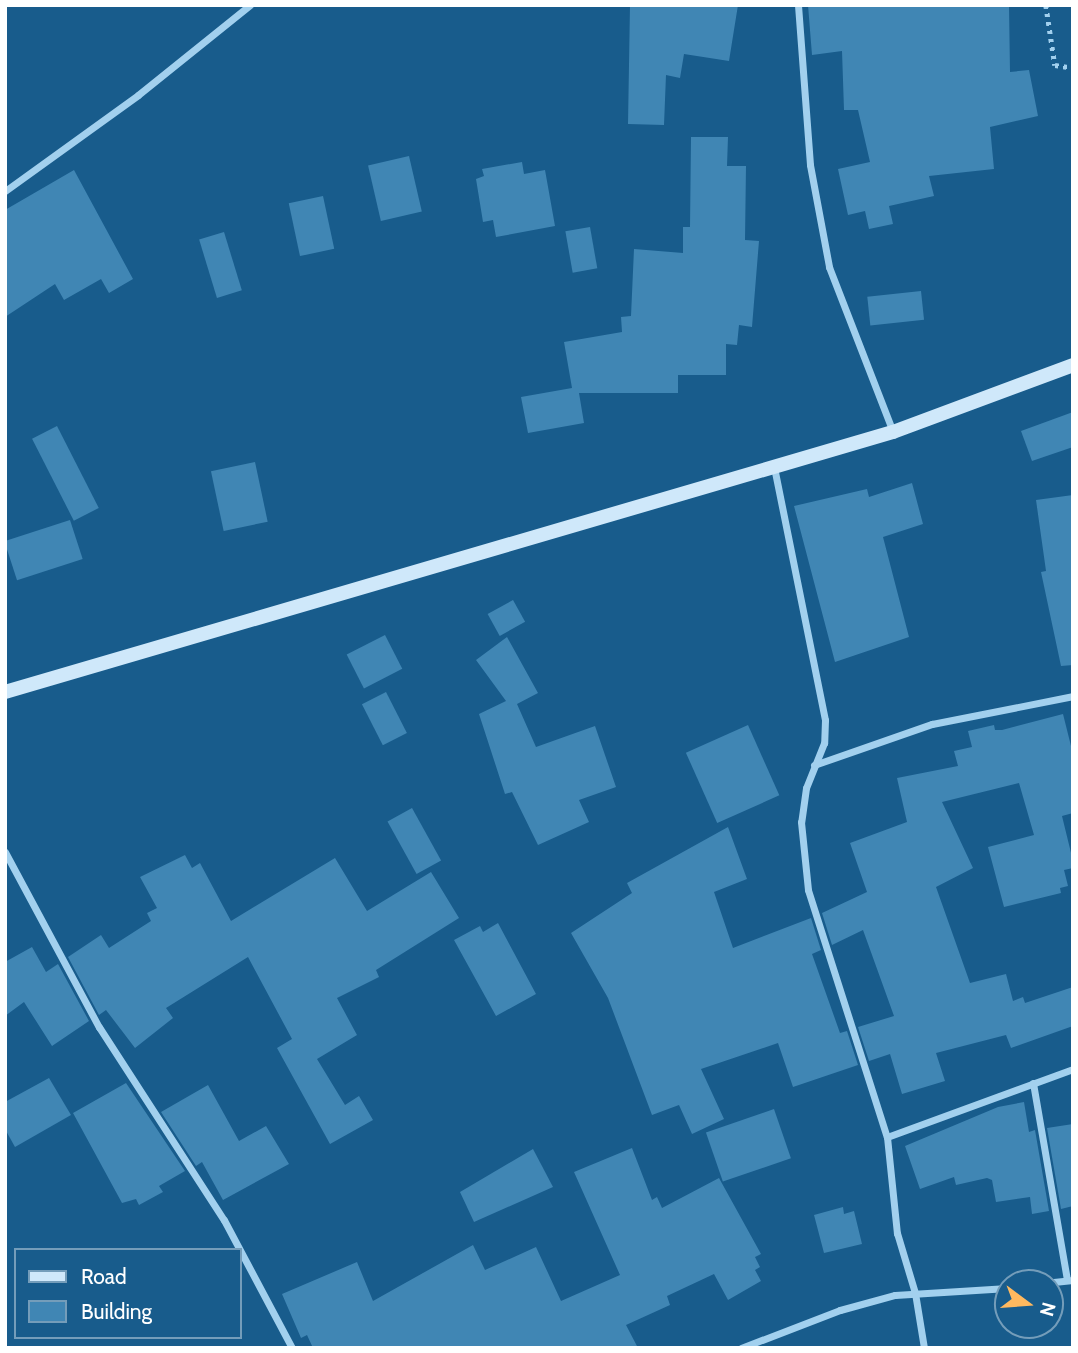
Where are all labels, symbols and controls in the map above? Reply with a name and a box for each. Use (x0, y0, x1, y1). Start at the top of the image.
legend (14, 1248, 242, 1339)
text: Road (81, 1264, 127, 1289)
north arrow (994, 1269, 1064, 1339)
text: Building (81, 1299, 152, 1324)
text: N (1035, 1300, 1061, 1319)

